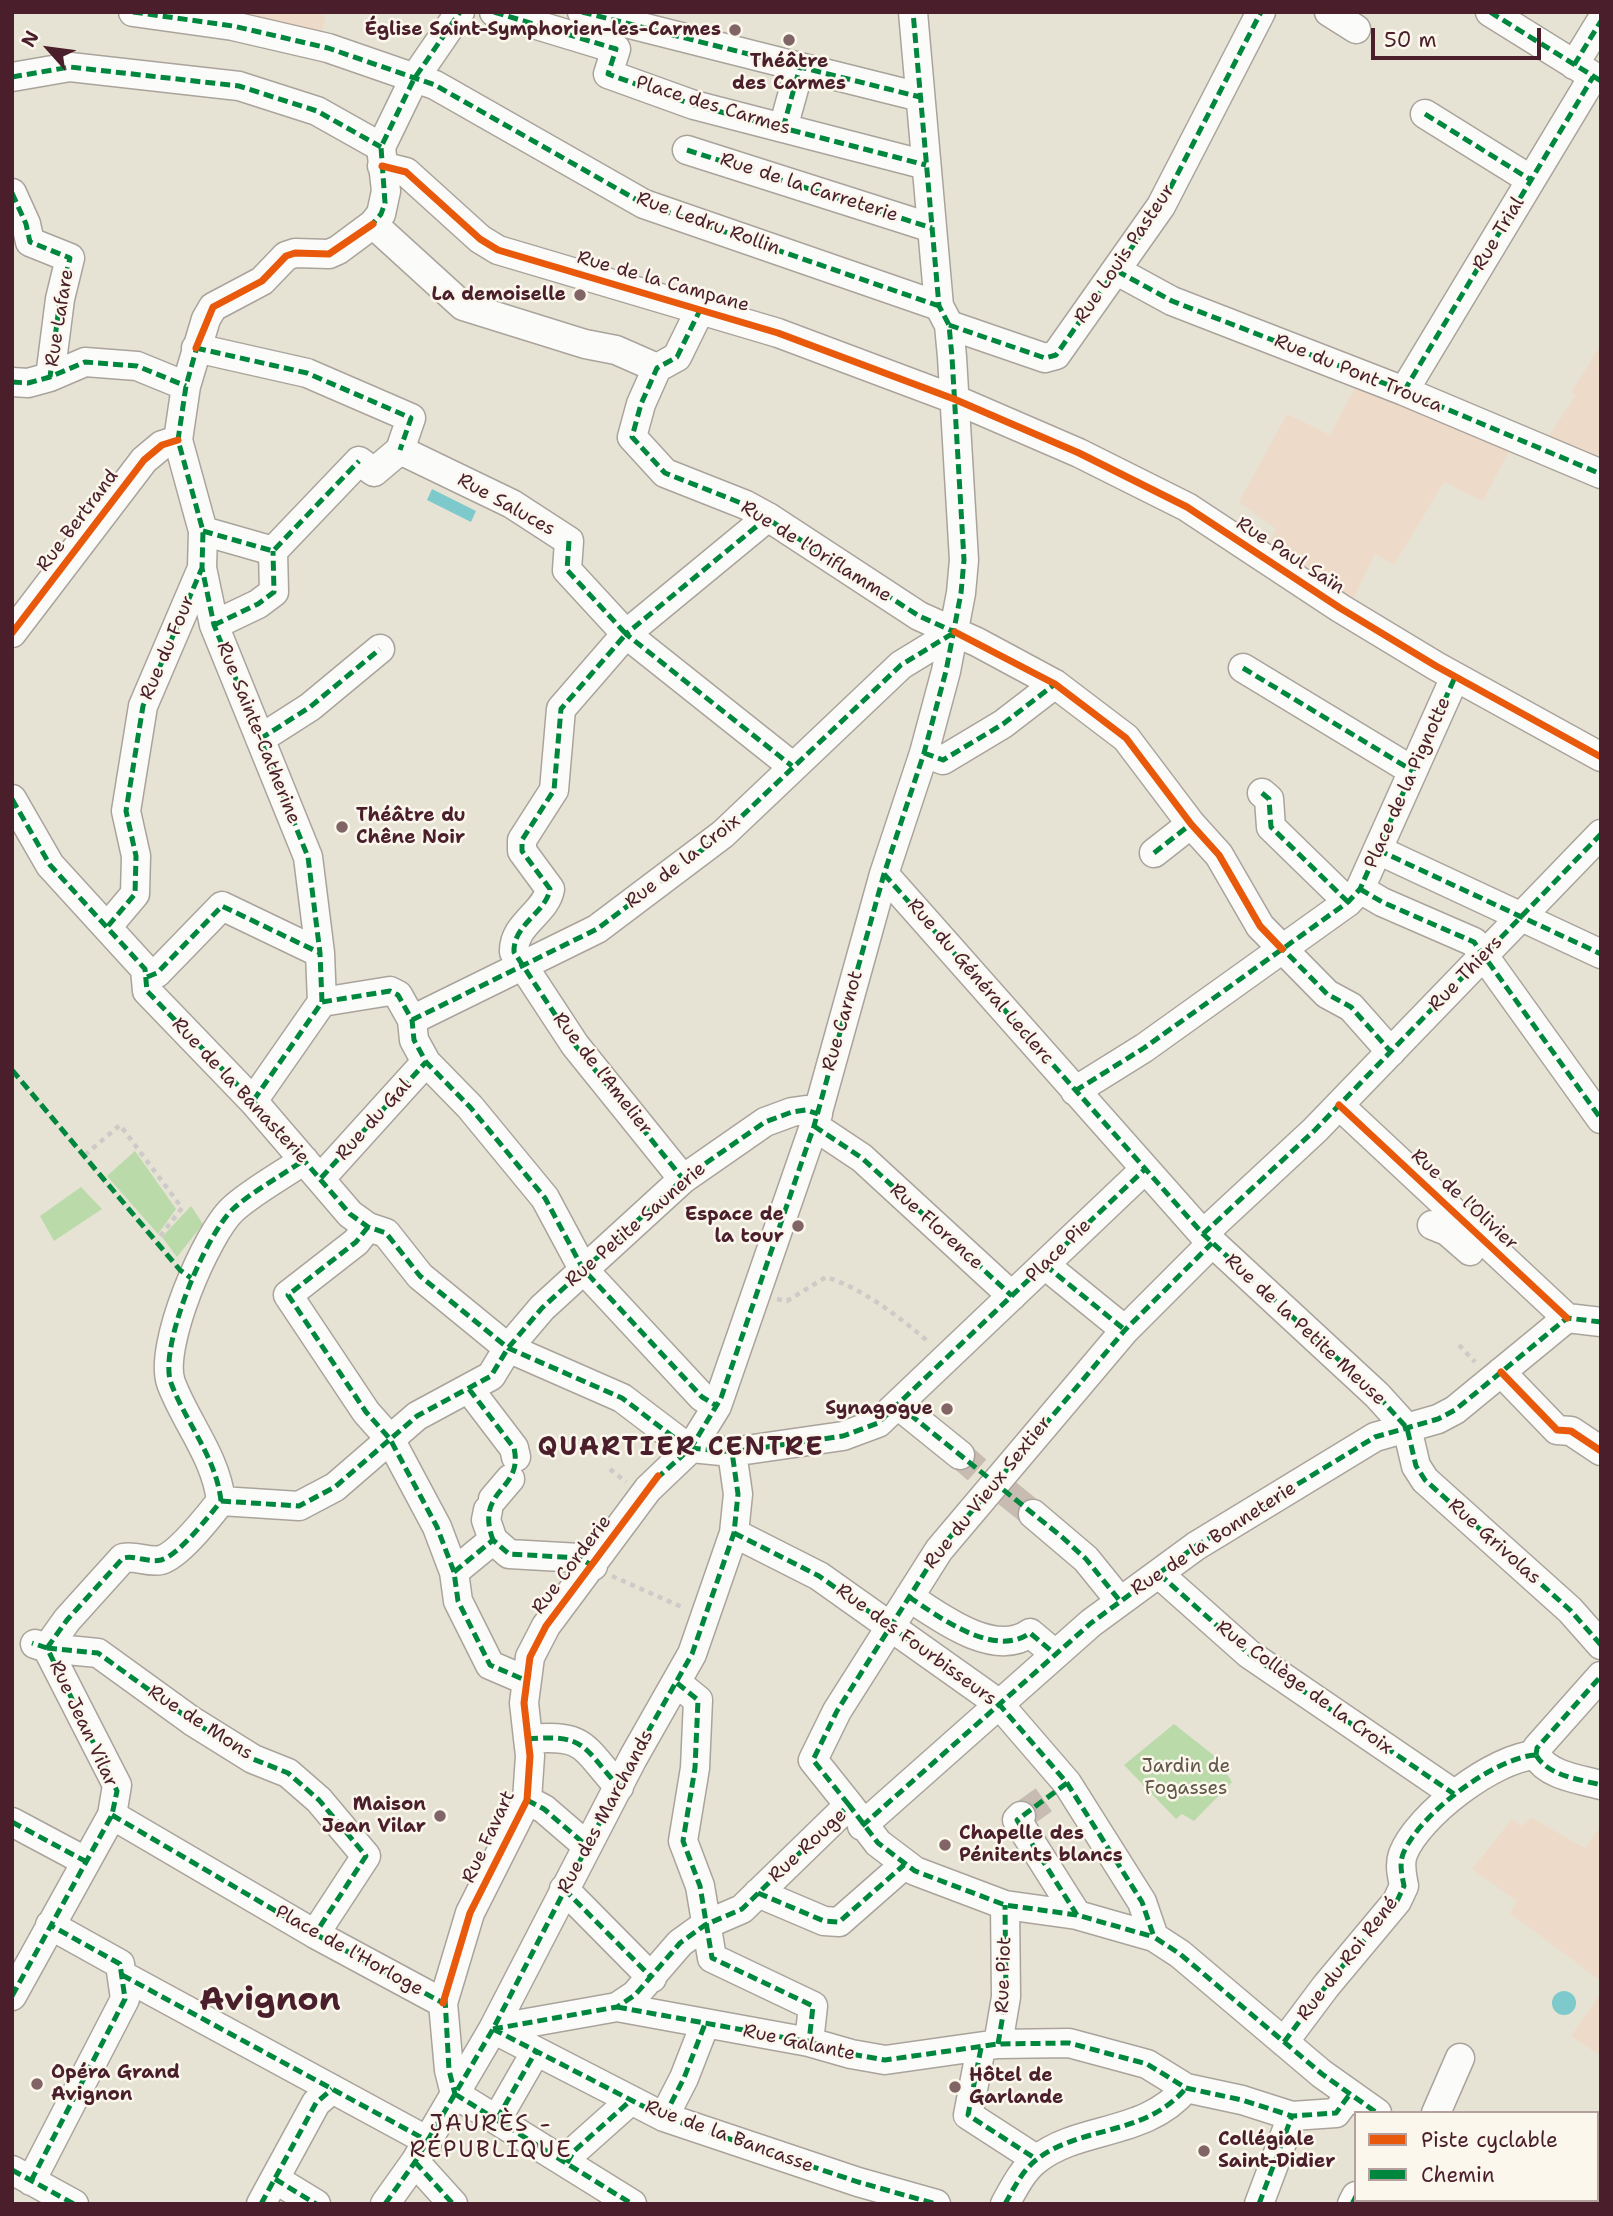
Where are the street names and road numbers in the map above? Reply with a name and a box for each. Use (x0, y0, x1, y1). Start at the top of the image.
street label: Place des Carmes (633, 72, 793, 140)
street label: Rue de la Carreterie (717, 148, 901, 228)
street label: Rue Louis Pasteur (1070, 180, 1180, 328)
street label: Rue Ledru Rollin (633, 187, 783, 261)
street label: Rue Trial (1468, 193, 1530, 275)
street label: Rue de la Campane (574, 246, 752, 318)
street label: Rue Lafare (41, 267, 79, 369)
street label: Rue du Pont Trouca (1271, 330, 1445, 418)
street label: Rue Bertrand (32, 466, 124, 576)
street label: Rue Saluces (453, 469, 559, 541)
street label: Rue de l'Oriflamme (736, 496, 896, 608)
street label: Rue Paul Saïn (1232, 513, 1348, 599)
street label: Rue du Four (136, 592, 200, 704)
street label: Rue Sainte-Catherine (211, 639, 305, 827)
street label: Place de la Pignotte (1360, 694, 1456, 872)
street label: Rue de la Croix (621, 810, 745, 914)
street label: Rue du Général Leclerc (902, 895, 1058, 1069)
street label: Rue Thiers (1424, 931, 1508, 1017)
street label: Rue Carnot (818, 968, 868, 1074)
street label: Rue de l'Amelier (547, 1009, 657, 1139)
street label: Rue de la Banasterie (166, 1013, 314, 1169)
street label: Rue du Gal (331, 1075, 417, 1165)
street label: Rue de l'Olivier (1406, 1145, 1522, 1255)
street label: Rue Petite Saunerie (561, 1158, 711, 1292)
street label: Rue Florence (885, 1179, 987, 1275)
street label: Place Pie (1022, 1214, 1096, 1288)
street label: Rue de la Petite Meuse (1220, 1249, 1390, 1411)
street label: Rue du Vieux Sextier (920, 1412, 1056, 1574)
street label: Rue de la Bonneterie (1127, 1477, 1301, 1601)
street label: Rue Grivolas (1443, 1494, 1545, 1590)
street label: Rue Corderie (527, 1511, 617, 1619)
street label: Rue des Fourbisseurs (831, 1579, 1001, 1711)
street label: Rue Collège de la Croix (1211, 1616, 1397, 1760)
street label: Rue Jean Vilar (44, 1657, 122, 1791)
street label: Rue de Mons (143, 1681, 257, 1765)
street label: Rue des Marchands (553, 1726, 659, 1898)
street label: Rue Favart (458, 1787, 520, 1887)
street label: Rue Rouge (764, 1804, 852, 1888)
street label: Rue du Roi René (1292, 1892, 1404, 2026)
street label: Place de l'Horloge (271, 1901, 427, 2001)
street label: Rue Piot (991, 1936, 1017, 2014)
street label: Rue Galante (741, 2020, 857, 2066)
street label: Rue de la Bancasse (641, 2096, 817, 2178)

